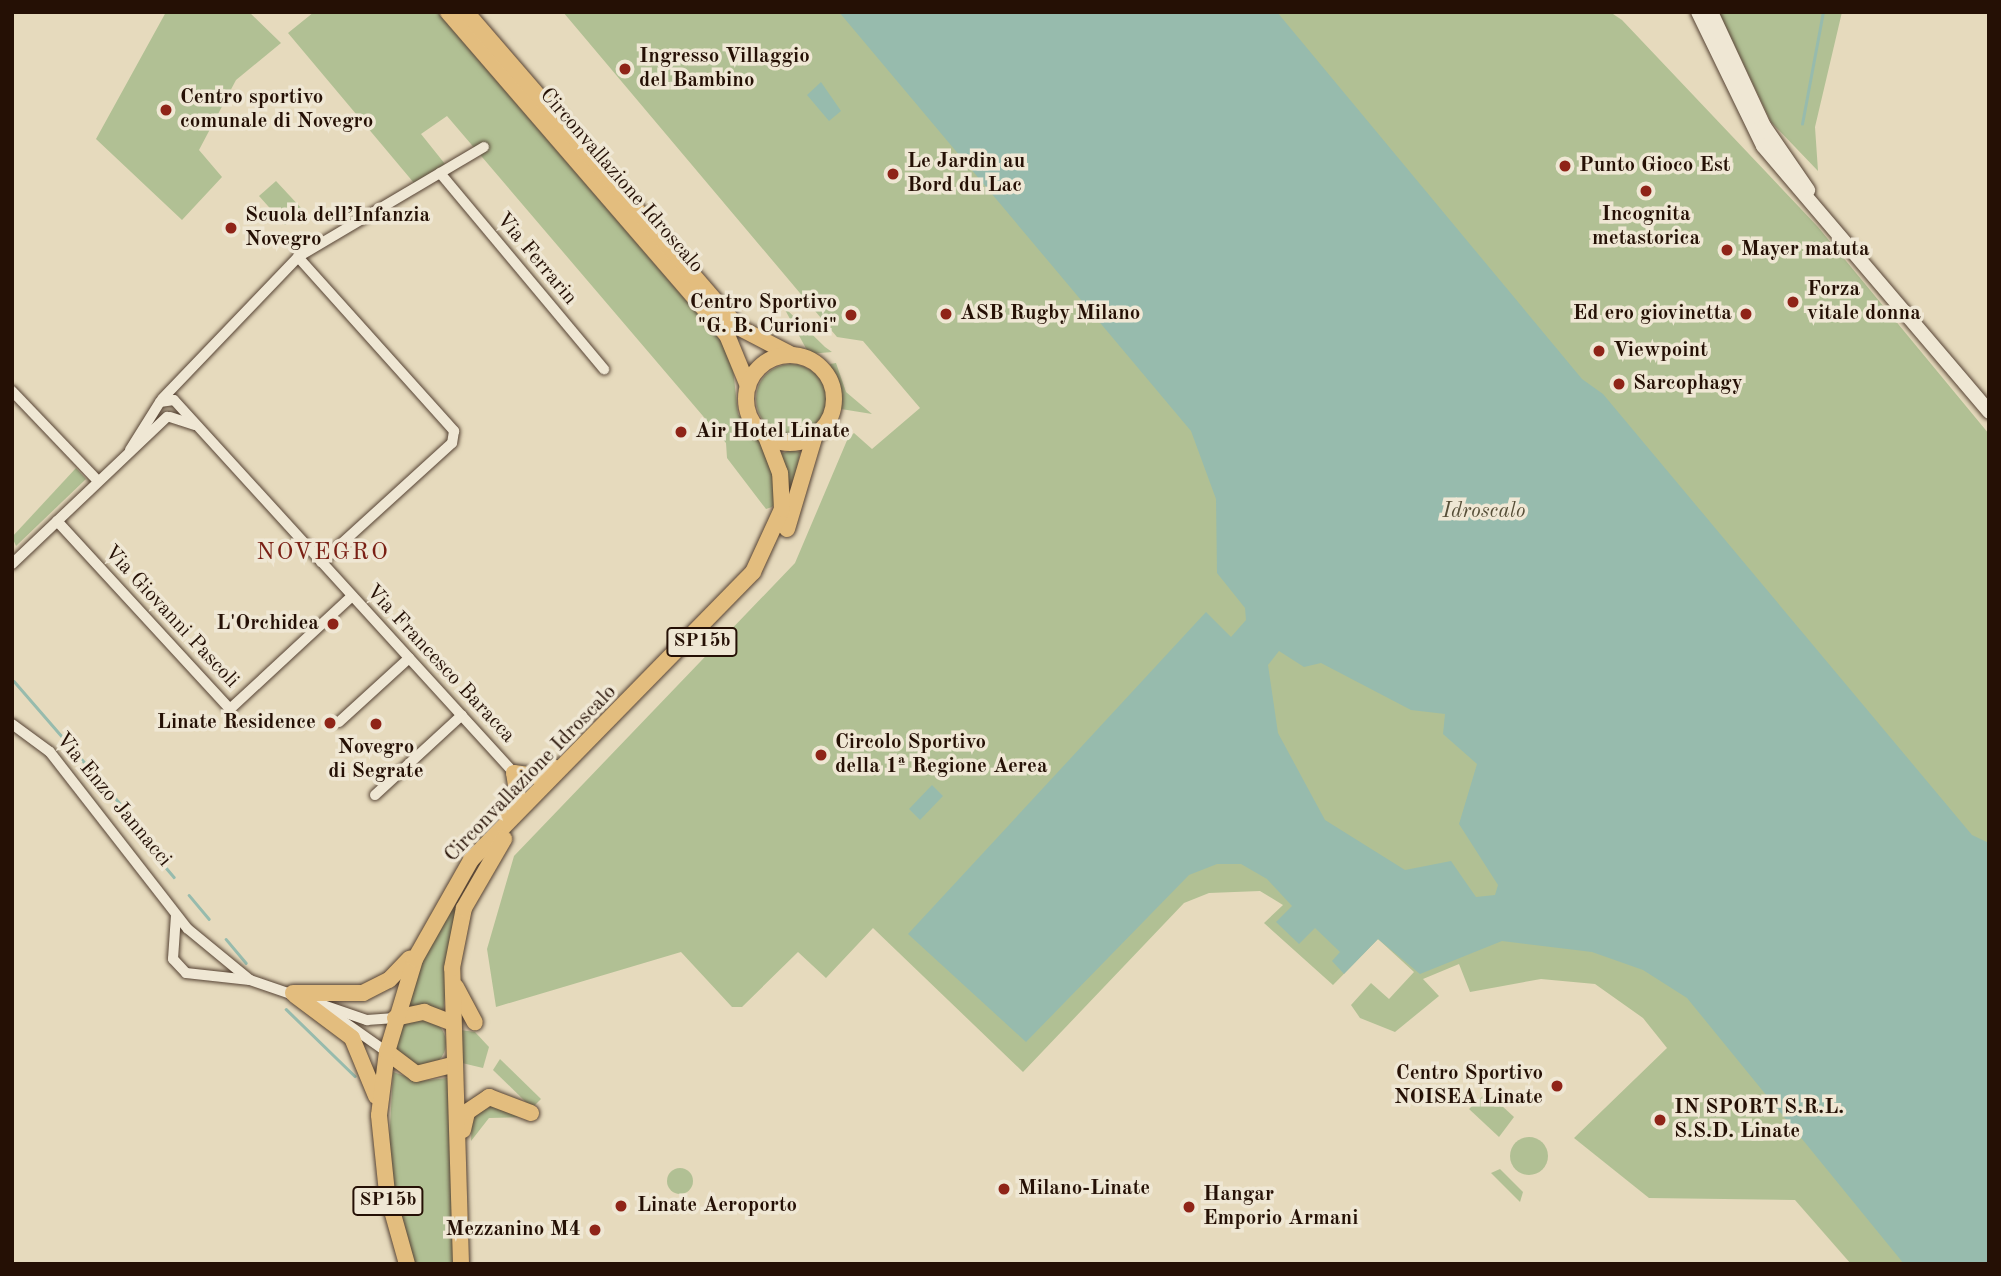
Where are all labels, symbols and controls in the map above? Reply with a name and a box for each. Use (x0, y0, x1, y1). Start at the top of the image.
place label: Ingresso Villaggio del Bambino (639, 44, 810, 94)
marker: Ingresso Villaggio del Bambino (617, 61, 633, 77)
street label: Circonvallazione Idroscalo (534, 83, 708, 279)
place label: Centro sportivo comunale di Novegro (180, 85, 373, 135)
marker: Centro sportivo comunale di Novegro (158, 102, 174, 118)
place label: Le Jardin au Bord du Lac (907, 149, 1025, 199)
place label: Punto Gioco Est (1579, 153, 1730, 179)
marker: Punto Gioco Est (1557, 158, 1573, 174)
marker: Le Jardin au Bord du Lac (885, 166, 901, 182)
marker: Incognita metastorica (1638, 183, 1654, 199)
place label: Incognita metastorica (1592, 202, 1700, 252)
place label: Scuola dell’Infanzia Novegro (245, 203, 430, 253)
street label: Via Ferrarin (490, 208, 582, 310)
marker: Scuola dell’Infanzia Novegro (223, 220, 239, 236)
place label: Mayer matuta (1741, 237, 1870, 263)
marker: Mayer matuta (1719, 242, 1735, 258)
place label: Forza vitale donna (1807, 277, 1921, 327)
place label: Centro Sportivo "G. B. Curioni" (690, 290, 837, 340)
marker: Forza vitale donna (1785, 294, 1801, 310)
place label: ASB Rugby Milano (960, 301, 1140, 327)
place label: Ed ero giovinetta (1573, 301, 1732, 327)
marker: ASB Rugby Milano (938, 306, 954, 322)
marker: Ed ero giovinetta (1738, 306, 1754, 322)
marker: Centro Sportivo "G. B. Curioni" (843, 307, 859, 323)
place label: Viewpoint (1613, 338, 1708, 364)
marker: Viewpoint (1591, 343, 1607, 359)
place label: Sarcophagy (1633, 371, 1743, 397)
marker: Sarcophagy (1611, 376, 1627, 392)
place label: Air Hotel Linate (695, 419, 850, 445)
marker: Air Hotel Linate (673, 424, 689, 440)
park label: Idroscalo (1442, 499, 1526, 525)
street label: Via Giovanni Pascoli (98, 540, 244, 694)
district label: NOVEGRO (257, 540, 389, 568)
street label: Via Francesco Baracca (360, 579, 520, 749)
place label: L'Orchidea (216, 611, 319, 637)
marker: L'Orchidea (325, 616, 341, 632)
road number: SP15b (665, 626, 739, 657)
street label: Circonvallazione Idroscalo (440, 680, 622, 868)
place label: Linate Residence (157, 710, 316, 736)
marker: Linate Residence (322, 715, 338, 731)
marker: Novegro di Segrate (368, 716, 384, 732)
street label: Via Enzo Jannacci (50, 728, 176, 872)
place label: Circolo Sportivo della 1ª Regione Aerea (835, 730, 1048, 780)
place label: Novegro di Segrate (328, 735, 424, 785)
marker: Circolo Sportivo della 1ª Regione Aerea (813, 747, 829, 763)
place label: Centro Sportivo NOISEA Linate (1394, 1061, 1543, 1111)
marker: Centro Sportivo NOISEA Linate (1549, 1078, 1565, 1094)
place label: IN SPORT S.R.L. S.S.D. Linate (1674, 1095, 1844, 1145)
marker: IN SPORT S.R.L. S.S.D. Linate (1652, 1112, 1668, 1128)
place label: Milano-Linate (1018, 1176, 1150, 1202)
marker: Milano-Linate (996, 1181, 1012, 1197)
place label: Hangar Emporio Armani (1203, 1182, 1358, 1232)
road number: SP15b (351, 1186, 425, 1217)
place label: Linate Aeroporto (637, 1193, 797, 1219)
marker: Linate Aeroporto (611, 1196, 631, 1216)
marker: Hangar Emporio Armani (1181, 1199, 1197, 1215)
place label: Mezzanino M4 (446, 1217, 581, 1243)
marker: Mezzanino M4 (587, 1222, 603, 1238)

